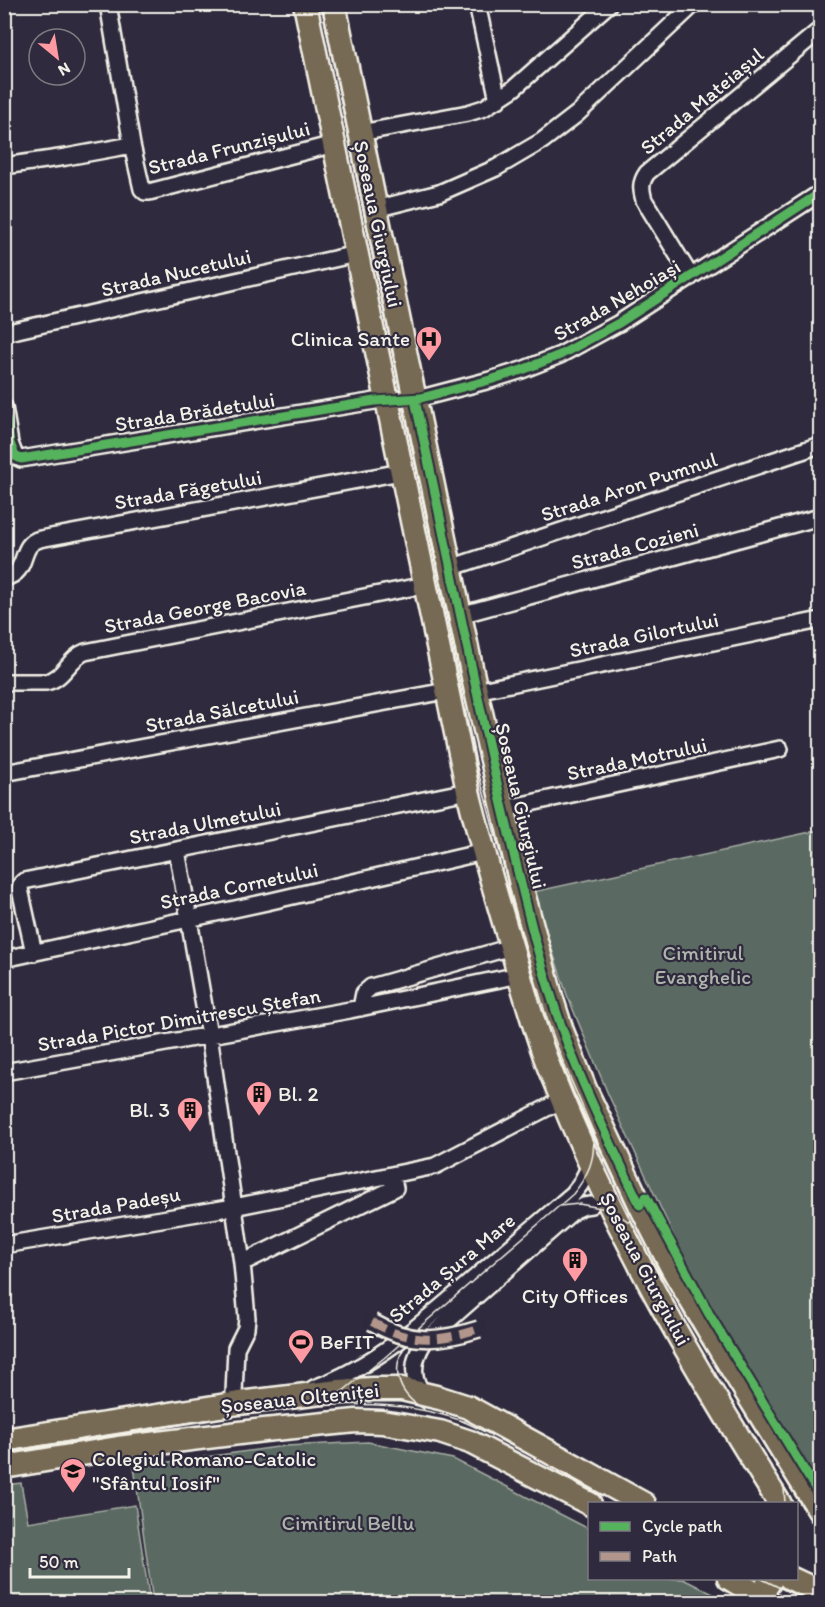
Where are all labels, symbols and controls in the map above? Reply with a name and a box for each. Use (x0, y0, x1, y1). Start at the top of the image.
north arrow (27, 27, 87, 87)
street label: Strada Mateiașul (635, 42, 769, 160)
text: N (55, 59, 74, 80)
street label: Strada Frunzișului (145, 115, 312, 180)
street label: Șoseaua Giurgiului (349, 138, 408, 310)
street label: Strada Nucetului (98, 243, 253, 302)
street label: Strada Nehoiași (549, 253, 685, 346)
hospital icon: Clinica Sante (414, 324, 444, 362)
place label: Clinica Sante (291, 326, 410, 351)
street label: Strada Brădetului (113, 387, 277, 436)
street label: Strada Aron Pumnul (538, 446, 720, 527)
street label: Strada Făgetului (112, 464, 264, 515)
street label: Strada Cozieni (568, 517, 701, 575)
street label: Strada George Bacovia (102, 575, 308, 638)
street label: Strada Gilortului (567, 606, 721, 663)
street label: Strada Sălcetului (143, 683, 301, 738)
street label: Șoseaua Giurgiului (490, 720, 553, 891)
street label: Strada Motrului (565, 731, 709, 786)
street label: Strada Ulmetului (127, 796, 283, 849)
street label: Strada Cornetului (157, 857, 320, 914)
park label: Cimitirul Evanghelic (655, 940, 751, 989)
street label: Strada Pictor Dimitrescu Ștefan (35, 982, 322, 1057)
building icon: Bl. 2 (244, 1079, 274, 1117)
place label: Bl. 2 (278, 1081, 318, 1106)
building icon: Bl. 3 (175, 1095, 205, 1133)
place label: Bl. 3 (129, 1097, 170, 1122)
street label: Strada Padeșu (50, 1181, 182, 1228)
street label: Șoseaua Giurgiului (595, 1188, 696, 1350)
street label: Strada Șura Mare (383, 1207, 520, 1328)
building icon: City Offices (560, 1245, 590, 1283)
place label: City Offices (522, 1283, 628, 1308)
sports icon: BeFIT (286, 1327, 316, 1365)
place label: BeFIT (320, 1329, 374, 1354)
street label: Șoseaua Olteniței (220, 1377, 380, 1418)
place label: Colegiul Romano-Catolic "Sfântul Iosif" (92, 1446, 316, 1495)
school or university icon: Colegiul Romano-Catolic "Sfântul Iosif" (58, 1456, 88, 1494)
legend (588, 1502, 798, 1580)
park label: Cimitirul Bellu (282, 1510, 415, 1535)
text: Cycle path (642, 1515, 723, 1537)
scale bar (30, 1541, 129, 1579)
text: Path (642, 1545, 677, 1567)
text: 50 m (39, 1551, 79, 1573)

